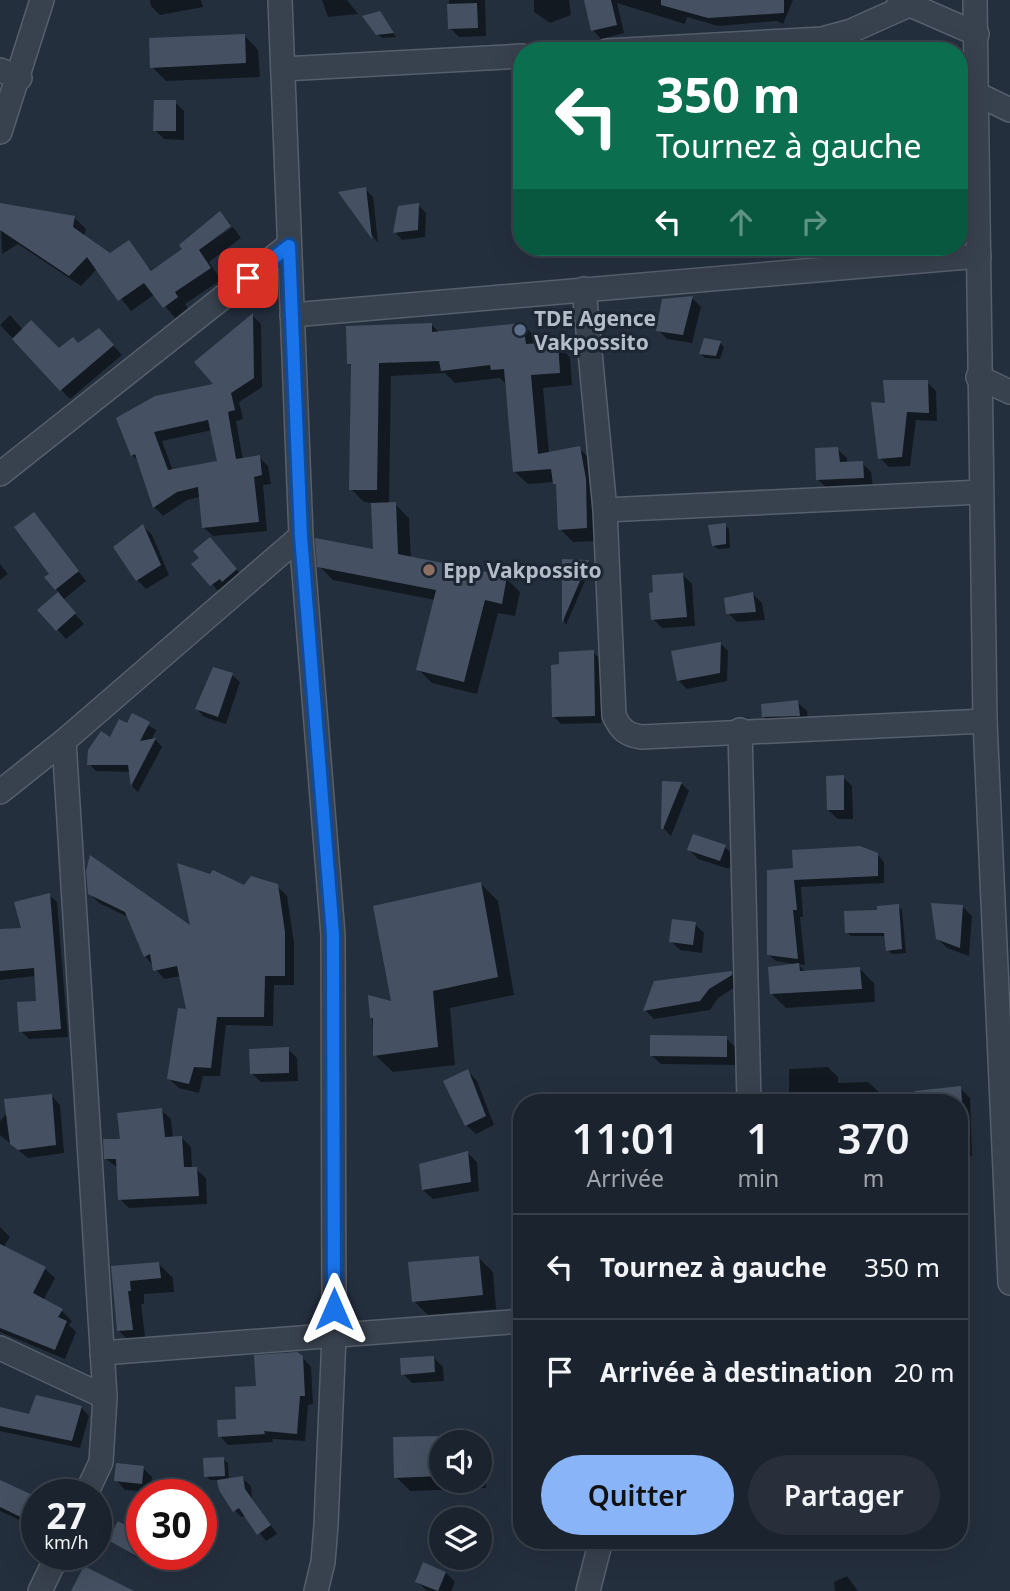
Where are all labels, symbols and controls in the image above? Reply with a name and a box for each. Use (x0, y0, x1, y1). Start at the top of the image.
text: 350 m (656, 61, 801, 127)
icon: left (541, 70, 632, 161)
text: Tournez à gauche (656, 124, 922, 167)
icon: left (649, 203, 687, 241)
icon: ahead (722, 203, 760, 241)
icon: right (795, 203, 833, 241)
pin (218, 248, 278, 308)
icon: arrive (229, 259, 267, 297)
place label: TDE Agence Vakpossito (534, 304, 656, 356)
marker: TDE Agence Vakpossito (512, 322, 528, 338)
place label: Epp Vakpossito (443, 556, 602, 584)
marker: Epp Vakpossito (421, 562, 437, 578)
text: 11:01 (571, 1109, 679, 1166)
text: 1 (746, 1109, 770, 1166)
text: 370 (838, 1109, 910, 1166)
text: Arrivée (587, 1162, 664, 1194)
text: min (737, 1162, 779, 1194)
text: m (863, 1162, 884, 1194)
icon: left (541, 1248, 579, 1286)
text: Tournez à gauche (600, 1249, 827, 1285)
text: 350 m (864, 1249, 940, 1285)
position arrow (297, 1272, 371, 1346)
icon: arrive (541, 1353, 579, 1391)
text: Arrivée à destination (600, 1354, 873, 1390)
text: 20 m (894, 1354, 955, 1390)
map controls (429, 1430, 492, 1570)
button: sound (429, 1430, 492, 1493)
button: Quitter (541, 1455, 734, 1535)
button: Partager (748, 1455, 940, 1535)
speed limit sign: 30 (126, 1479, 217, 1570)
text: 27 (46, 1492, 87, 1539)
button: layers (429, 1507, 492, 1570)
text: km/h (44, 1530, 89, 1554)

